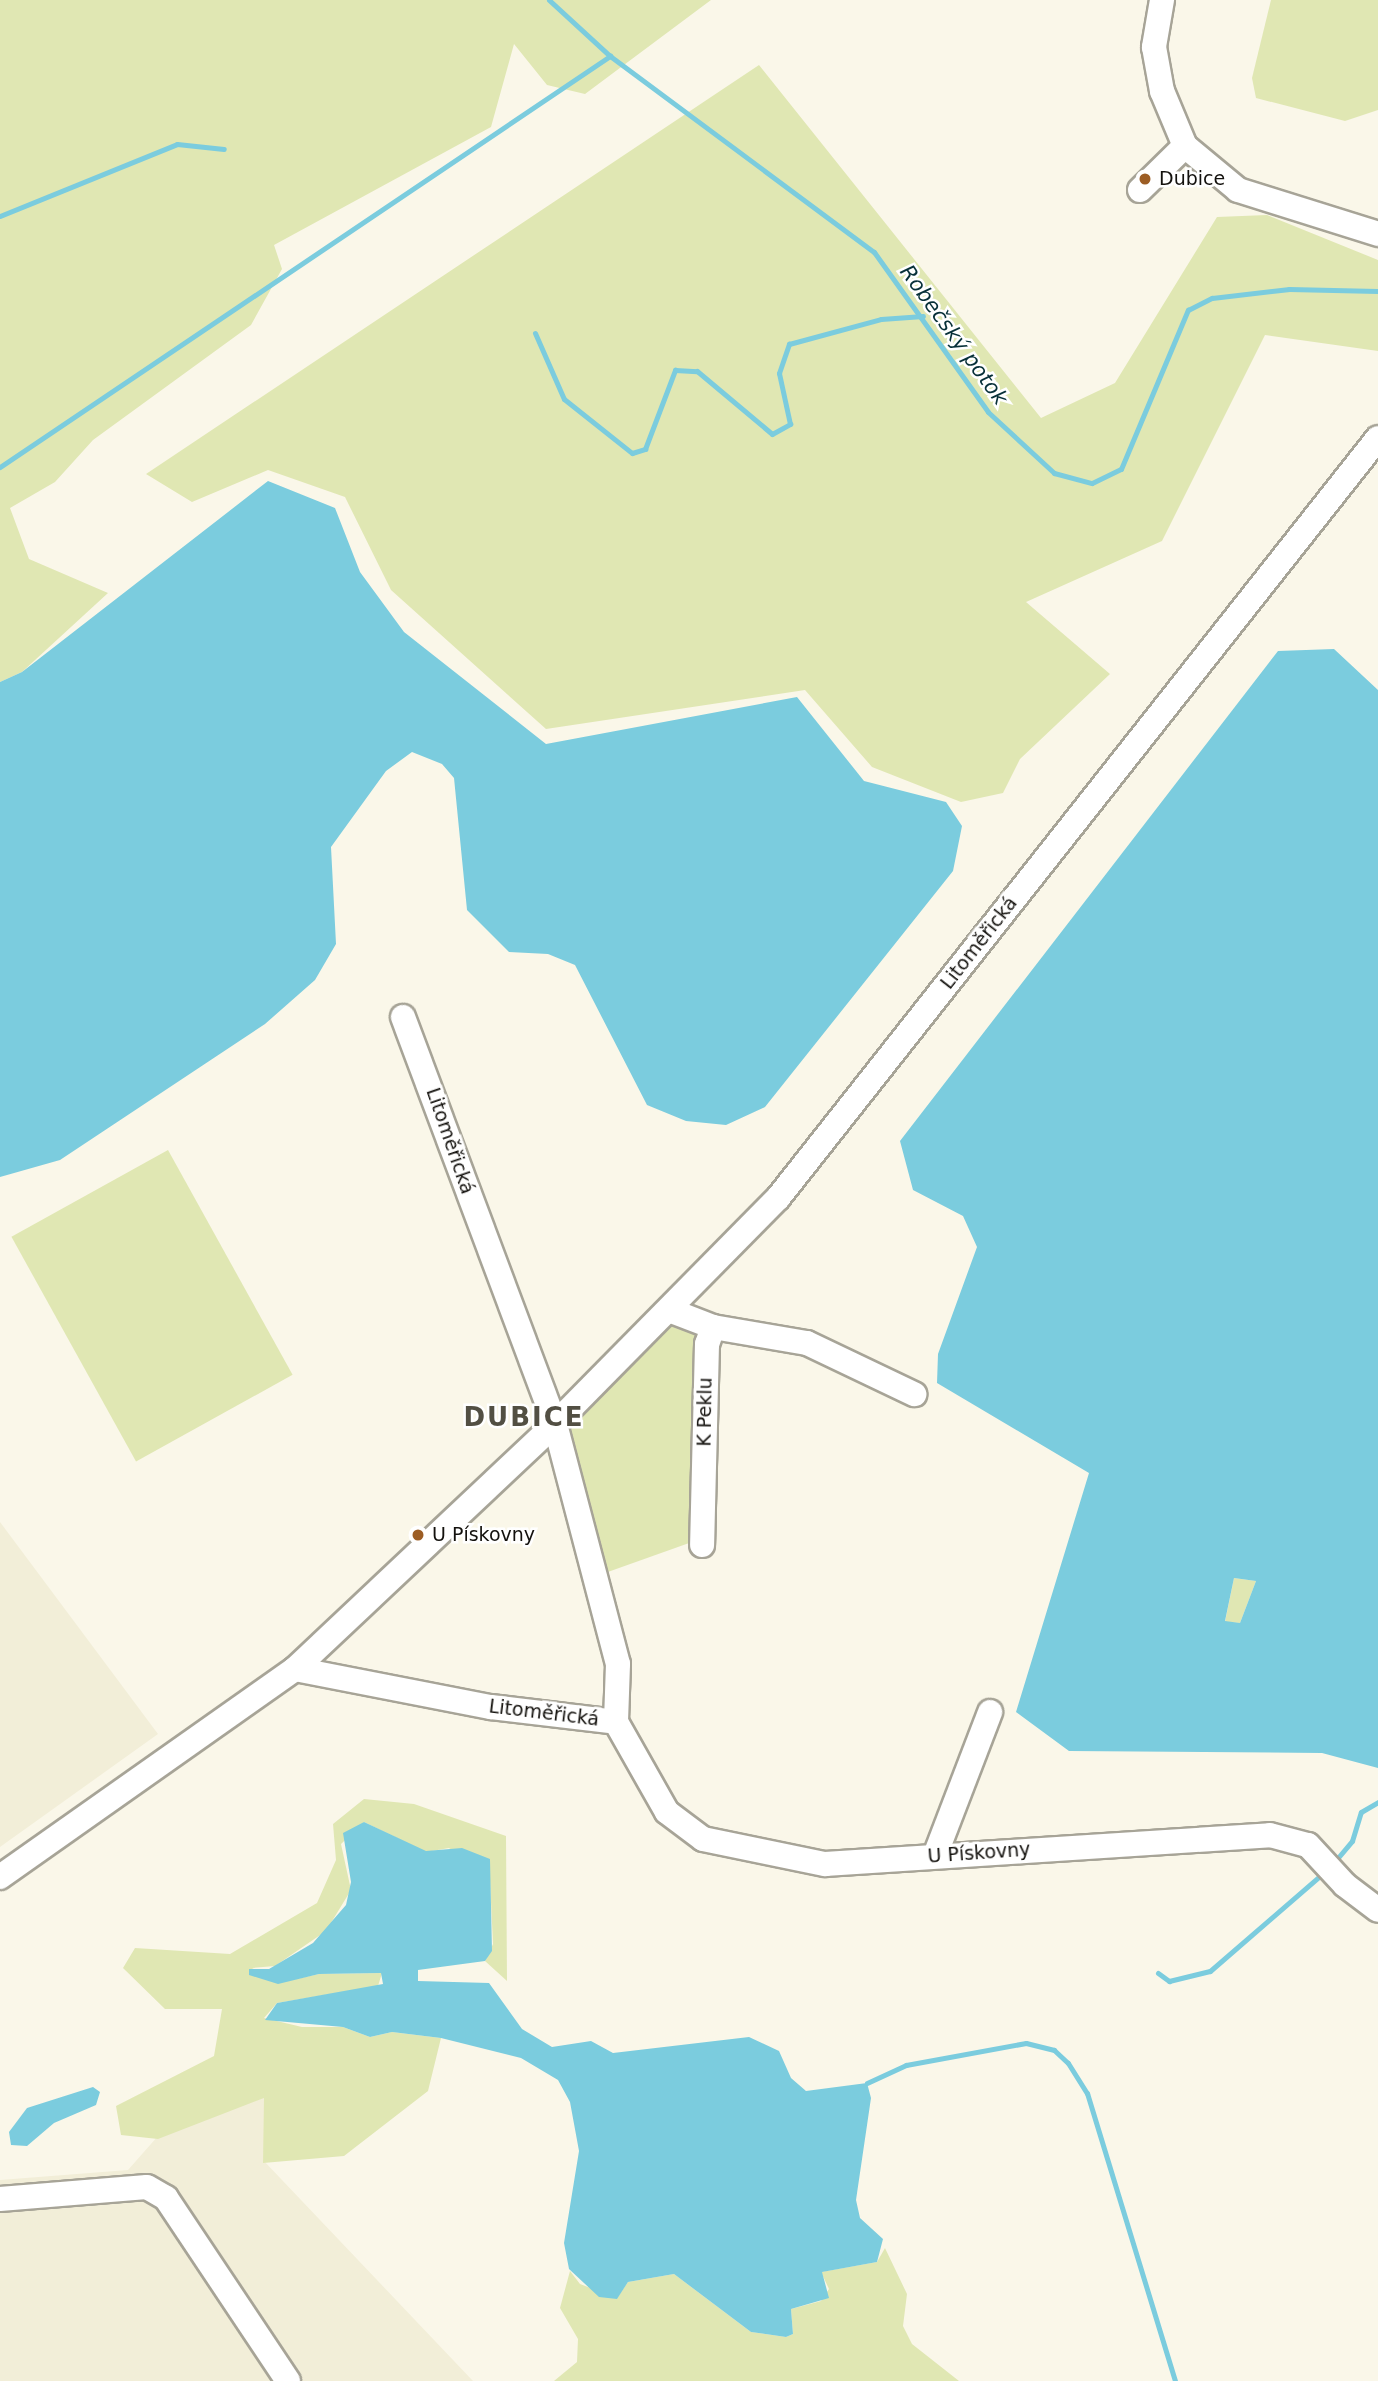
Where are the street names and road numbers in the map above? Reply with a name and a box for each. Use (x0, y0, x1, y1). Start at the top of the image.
street label: Litoměřická (936, 892, 1022, 994)
street label: Litoměřická (421, 1085, 479, 1197)
street label: K Peklu (693, 1377, 717, 1447)
street label: Litoměřická (488, 1695, 600, 1731)
street label: U Pískovny (927, 1838, 1031, 1868)

